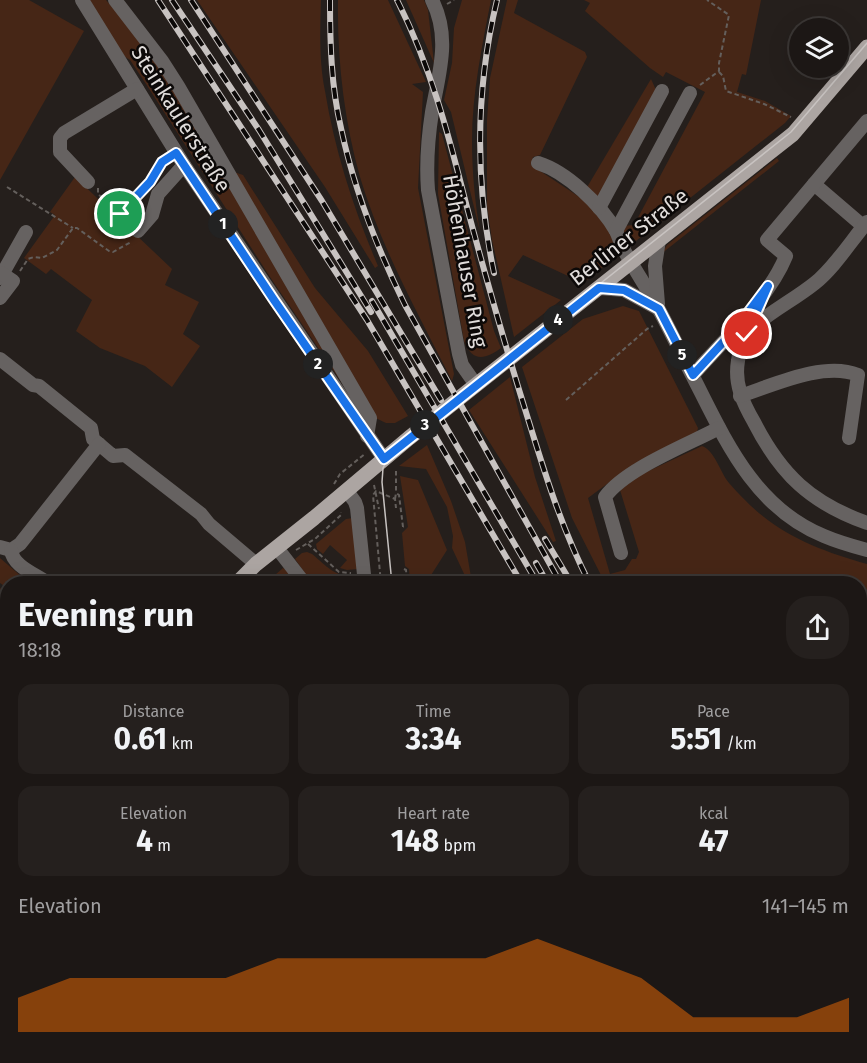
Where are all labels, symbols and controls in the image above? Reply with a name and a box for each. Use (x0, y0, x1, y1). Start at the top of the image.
map controls (789, 18, 849, 78)
button: layers (789, 18, 849, 78)
street label: Steinkaulerstraße (126, 41, 236, 197)
street label: Höhenhauser Ring (437, 172, 493, 350)
street label: Berliner Straße (564, 183, 694, 291)
pin (94, 188, 145, 239)
icon: arrive (103, 197, 136, 230)
pin: 1 (208, 209, 238, 239)
text: 1 (219, 214, 227, 233)
pin: 4 (543, 305, 573, 335)
pin (721, 308, 772, 359)
text: 4 (553, 310, 563, 329)
icon: check (730, 317, 763, 350)
pin: 5 (667, 340, 697, 370)
text: 5 (678, 345, 686, 364)
pin: 2 (303, 349, 333, 379)
text: 2 (314, 354, 322, 373)
pin: 3 (410, 410, 440, 440)
text: 3 (421, 415, 429, 434)
text: Evening run (18, 595, 194, 635)
button: share (786, 596, 849, 659)
text: 18:18 (18, 638, 61, 662)
text: Distance (122, 702, 185, 721)
text: Time (416, 702, 451, 721)
text: Pace (697, 702, 730, 721)
text: 0.61 (114, 721, 167, 757)
text: 3:34 (406, 721, 461, 757)
text: 5:51 (670, 721, 722, 757)
text: km (167, 734, 193, 753)
text: /km (722, 734, 757, 753)
text: Elevation (120, 804, 187, 823)
text: Heart rate (397, 804, 470, 823)
text: kcal (699, 804, 728, 823)
text: 4 (136, 823, 153, 859)
text: 148 (391, 823, 439, 859)
text: 47 (698, 823, 729, 859)
text: m (153, 836, 171, 855)
text: bpm (439, 836, 476, 855)
text: Elevation (18, 894, 102, 918)
text: 141–145 m (762, 894, 849, 918)

